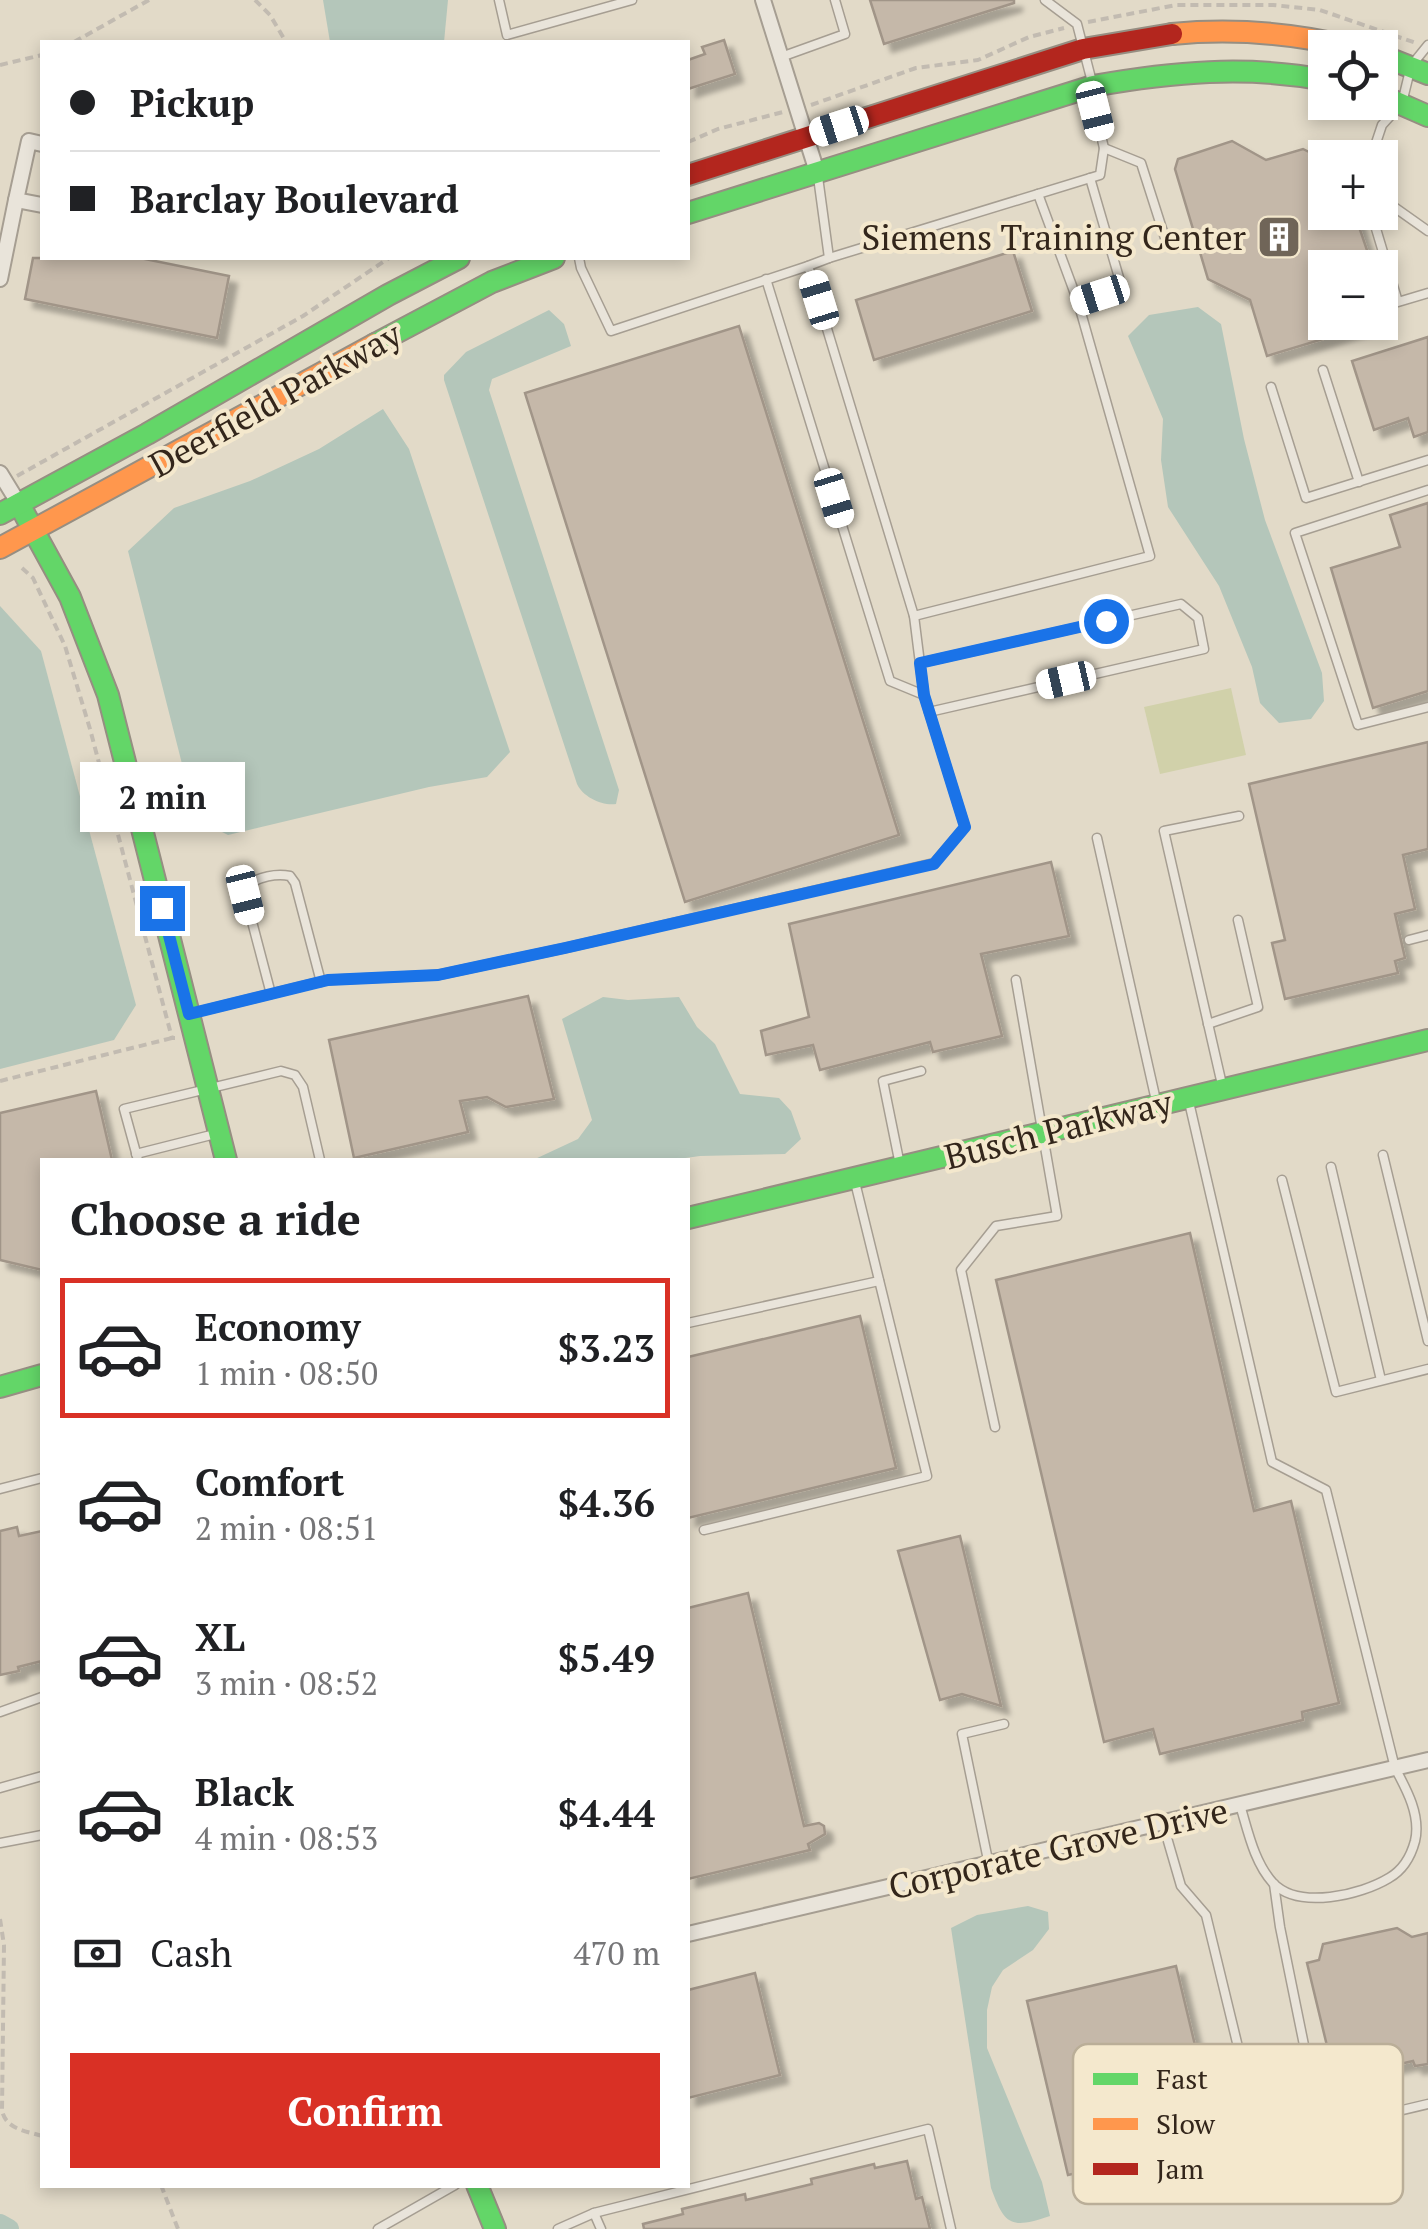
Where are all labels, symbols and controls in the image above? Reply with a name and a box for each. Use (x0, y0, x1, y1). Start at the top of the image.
map controls (1308, 30, 1398, 340)
button: locate (1308, 30, 1398, 120)
text: Pickup (130, 78, 254, 128)
car (1073, 78, 1117, 144)
car (806, 102, 872, 150)
button: + (1308, 140, 1398, 230)
text: Barclay Boulevard (130, 174, 459, 224)
place label: Siemens Training Center (861, 214, 1247, 260)
building icon: Siemens Training Center (1256, 214, 1302, 260)
button: − (1308, 250, 1398, 340)
car (796, 267, 842, 333)
car (1067, 271, 1133, 319)
street label: Deerfield Parkway (141, 310, 410, 487)
car (811, 465, 857, 531)
route start (1084, 599, 1129, 644)
car (1033, 659, 1099, 701)
callout: 2 min (80, 763, 244, 833)
text: 2 min (119, 776, 206, 818)
car (223, 862, 267, 928)
route end (140, 886, 185, 931)
street label: Busch Parkway (939, 1078, 1178, 1179)
text: Choose a ride (70, 1188, 361, 1248)
text: Economy (195, 1302, 361, 1352)
icon: car (75, 1303, 165, 1393)
text: $3.23 (558, 1323, 655, 1373)
text: 1 min · 08:50 (195, 1352, 378, 1394)
text: Comfort (195, 1457, 344, 1507)
icon: car (75, 1458, 165, 1548)
text: $4.36 (558, 1478, 655, 1528)
text: 2 min · 08:51 (195, 1507, 378, 1549)
text: XL (195, 1612, 245, 1662)
icon: car (75, 1613, 165, 1703)
text: $5.49 (558, 1633, 655, 1683)
text: 3 min · 08:52 (195, 1662, 378, 1704)
text: Black (195, 1767, 294, 1817)
icon: car (75, 1768, 165, 1858)
street label: Corporate Grove Drive (884, 1787, 1232, 1909)
text: $4.44 (558, 1788, 655, 1838)
text: 4 min · 08:53 (195, 1817, 378, 1859)
icon: cash (70, 1926, 125, 1981)
text: Cash (150, 1928, 232, 1978)
text: 470 m (573, 1932, 660, 1974)
legend (1073, 2044, 1403, 2204)
button: Confirm (70, 2053, 660, 2168)
text: Fast (1156, 2060, 1208, 2097)
text: Slow (1156, 2105, 1216, 2142)
text: Jam (1156, 2150, 1204, 2187)

